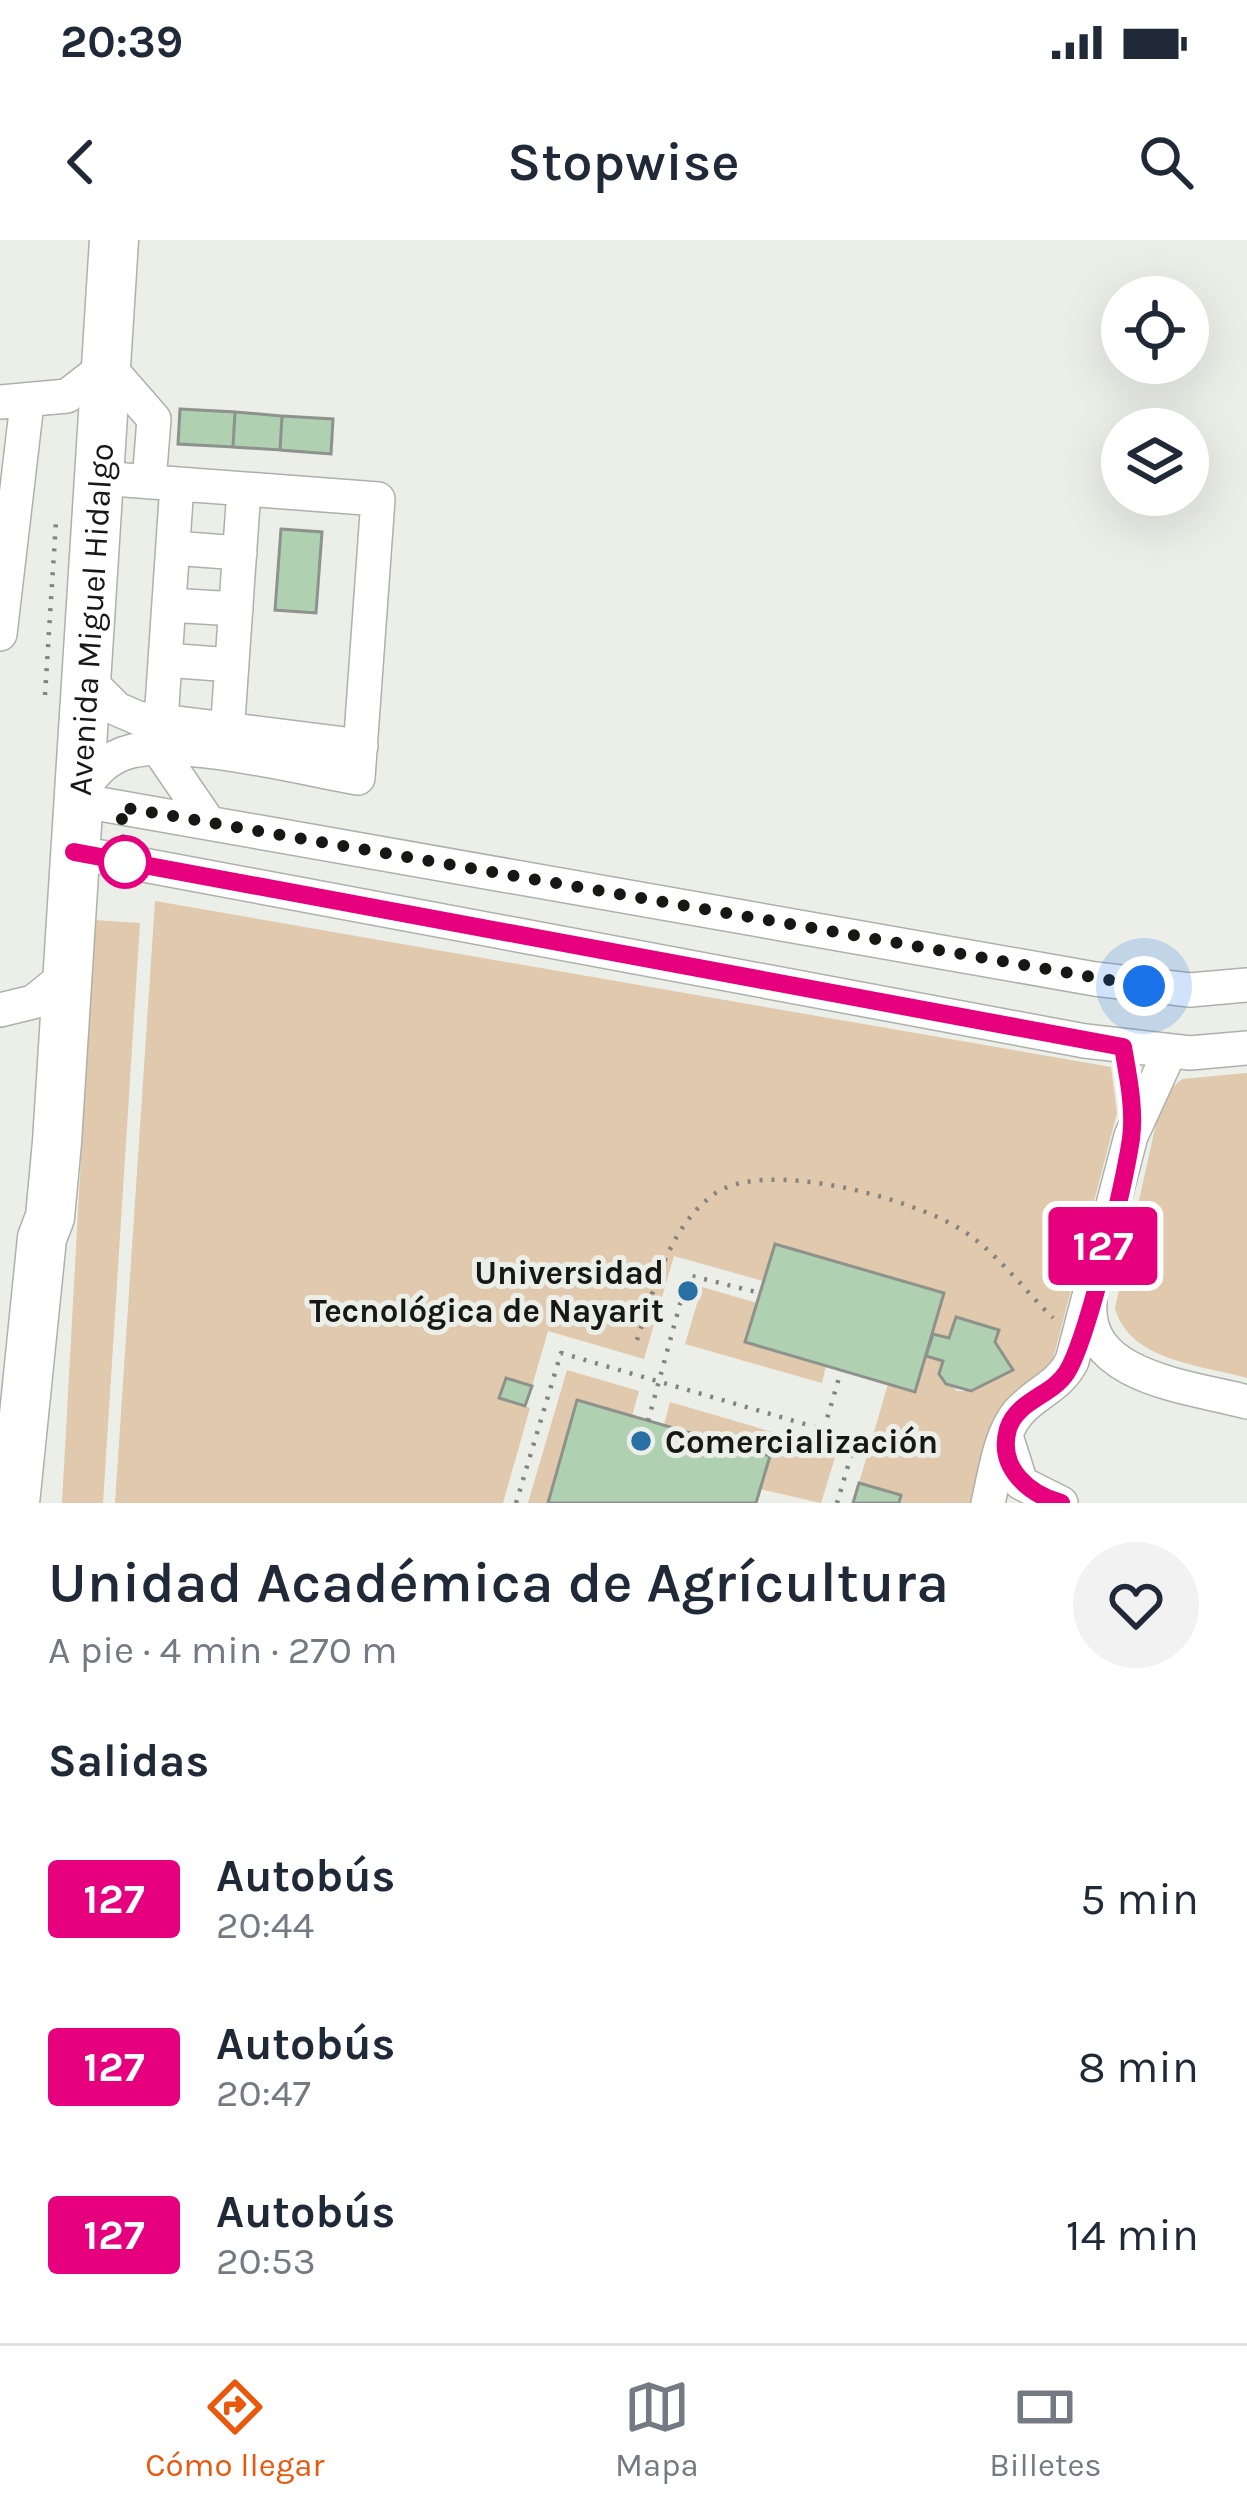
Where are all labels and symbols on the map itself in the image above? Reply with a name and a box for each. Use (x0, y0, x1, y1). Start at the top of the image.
street label: Avenida Miguel Hidalgo (61, 442, 121, 797)
unlabelled marker (100, 837, 150, 887)
your location (1114, 956, 1174, 1016)
line badge: 127 (1034, 1207, 1172, 1285)
place label: Universidad Tecnológica de Nayarit (309, 1254, 664, 1330)
marker: Universidad Tecnológica de Nayarit (675, 1278, 701, 1304)
place label: Comercialización (665, 1423, 938, 1461)
marker: Comercialización (628, 1428, 654, 1454)

